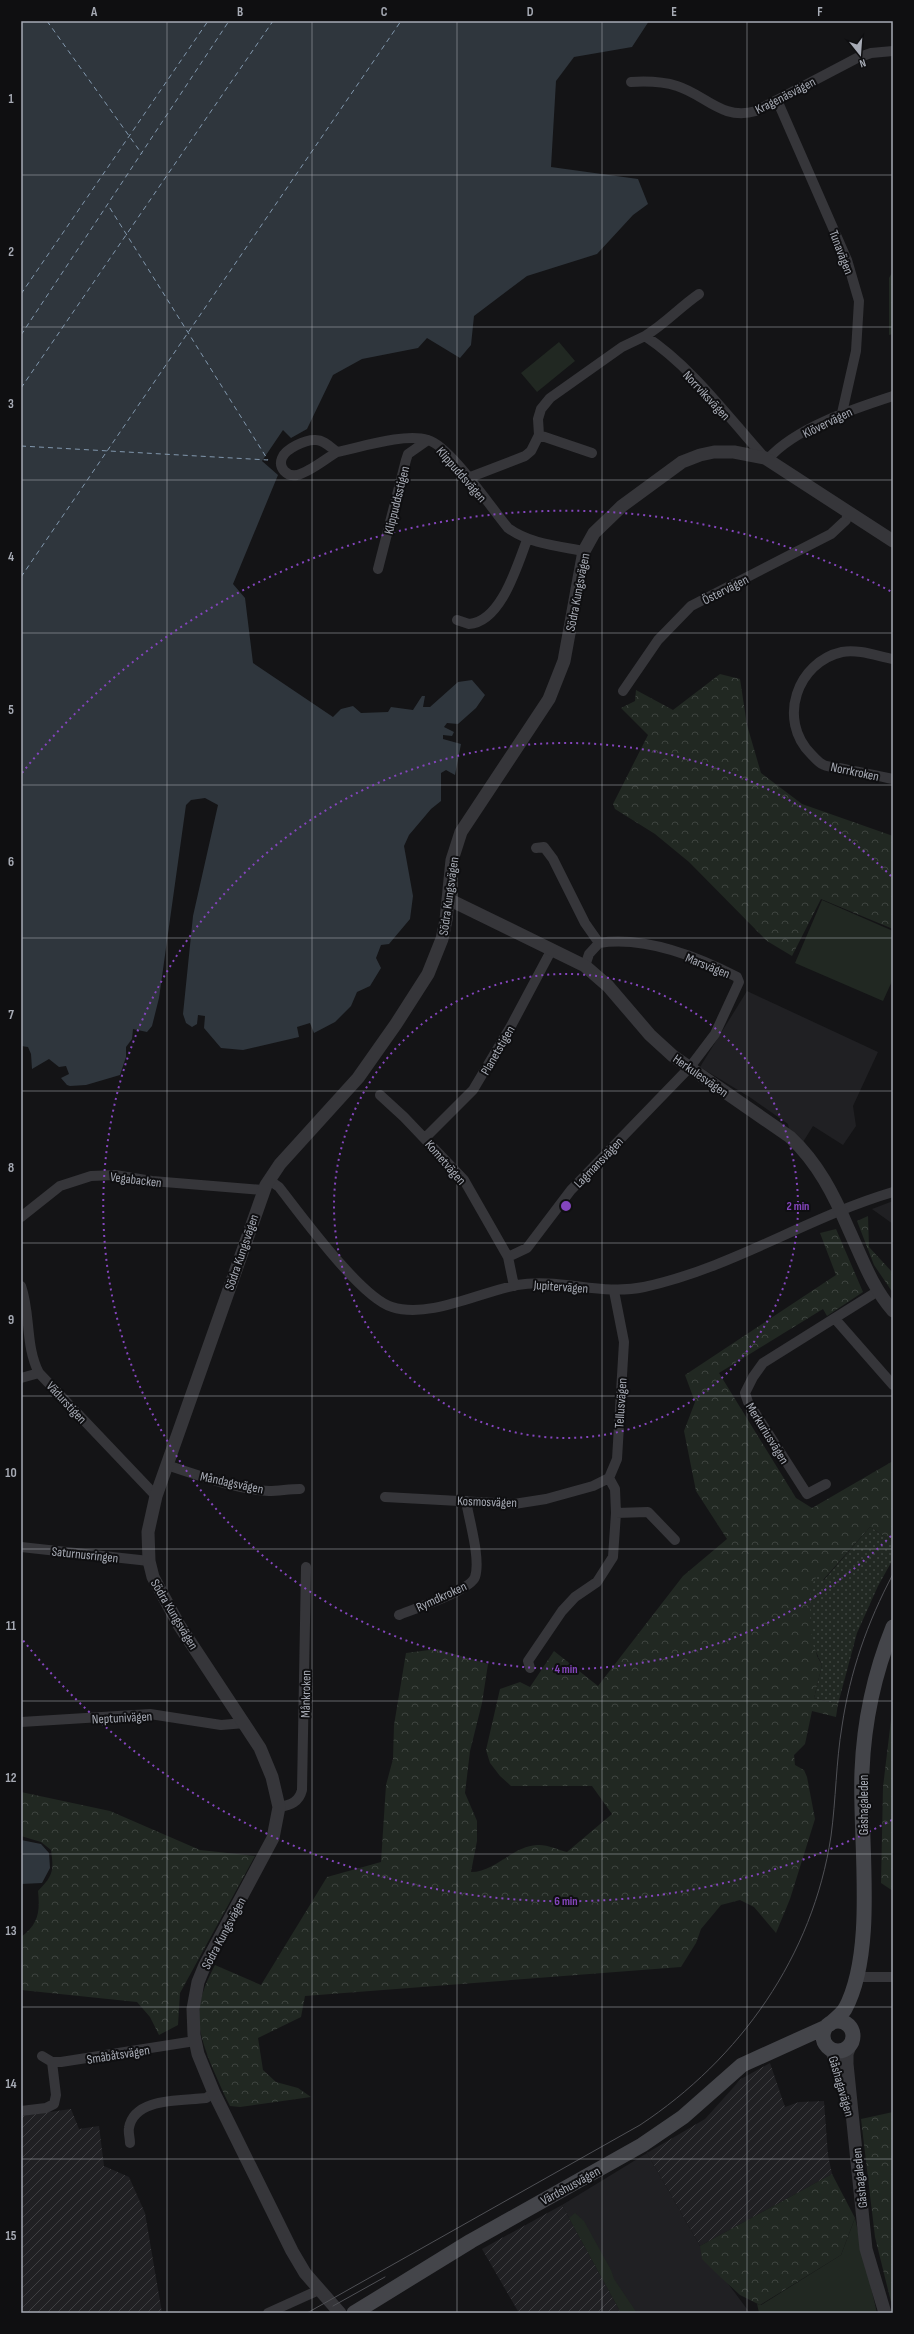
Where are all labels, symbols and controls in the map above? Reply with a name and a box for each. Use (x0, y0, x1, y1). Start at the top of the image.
text: A (90, 4, 98, 20)
text: B (237, 4, 243, 20)
text: C (381, 4, 388, 20)
text: D (527, 4, 534, 20)
text: E (671, 4, 677, 20)
text: F (817, 4, 823, 20)
north arrow (840, 34, 880, 74)
text: N (858, 56, 867, 70)
street label: Kragenäsvägen (753, 74, 818, 118)
text: 1 (8, 91, 14, 107)
street label: Tunavägen (825, 228, 857, 277)
text: 2 (8, 244, 14, 260)
street label: Norrviksvägen (679, 367, 733, 424)
text: 3 (8, 396, 14, 412)
street label: Klövervägen (800, 404, 855, 442)
street label: Klippuddsvägen (433, 444, 490, 506)
street label: Klippuddsstigen (381, 465, 413, 536)
text: 4 (8, 549, 14, 565)
street label: Södra Kungsvägen (563, 552, 593, 633)
street label: Östervägen (699, 571, 751, 608)
text: 5 (8, 702, 14, 718)
street label: Norrkroken (829, 759, 880, 785)
text: 6 (8, 854, 14, 870)
street label: Södra Kungsvägen (436, 856, 462, 937)
street label: Marsvägen (683, 950, 732, 982)
text: 7 (8, 1007, 14, 1023)
street label: Planetstigen (477, 1023, 518, 1078)
street label: Herkulesvägen (670, 1051, 731, 1101)
street label: Lagmansvägen (571, 1134, 627, 1191)
street label: Kometvägen (421, 1137, 469, 1188)
text: 8 (8, 1160, 14, 1176)
street label: Vegabacken (109, 1169, 163, 1191)
centre of rings (559, 1199, 573, 1213)
text: 2 min (787, 1199, 809, 1214)
street label: Södra Kungsvägen (221, 1212, 262, 1292)
street label: Jupitervägen (532, 1277, 589, 1297)
text: 9 (8, 1312, 14, 1328)
street label: Tellusvägen (611, 1377, 631, 1429)
street label: Vädurstigen (43, 1378, 90, 1427)
street label: Merkuriusvägen (742, 1400, 792, 1467)
text: 10 (5, 1465, 17, 1481)
street label: Måndagsvägen (199, 1468, 265, 1497)
street label: Kosmosvägen (457, 1493, 517, 1511)
street label: Saturnusringen (51, 1544, 119, 1566)
street label: Södra Kungsvägen (147, 1576, 201, 1653)
street label: Rymdkroken (414, 1578, 469, 1616)
text: 11 (6, 1618, 16, 1634)
text: 4 min (554, 1662, 578, 1677)
street label: Månkroken (298, 1670, 314, 1718)
street label: Neptunivägen (91, 1708, 153, 1728)
text: 12 (6, 1770, 17, 1786)
street label: Gåshagaleden (856, 1775, 872, 1835)
text: 6 min (554, 1894, 578, 1909)
street label: Södra Kungsvägen (198, 1895, 250, 1972)
text: 13 (6, 1923, 17, 1939)
street label: Småbåtsvägen (86, 2042, 151, 2068)
street label: Gåshagavägen (825, 2054, 857, 2118)
text: 14 (5, 2076, 17, 2092)
street label: Gåshagaleden (849, 2147, 871, 2209)
street label: Värdshusvägen (538, 2163, 603, 2209)
text: 15 (6, 2228, 17, 2244)

